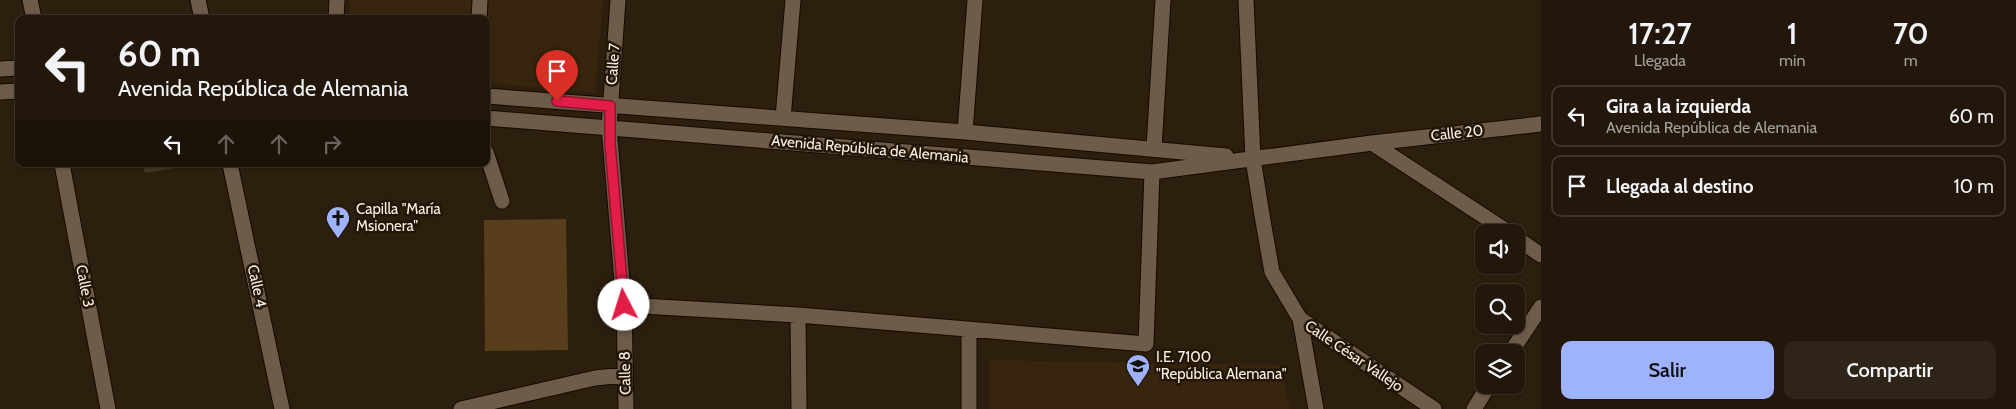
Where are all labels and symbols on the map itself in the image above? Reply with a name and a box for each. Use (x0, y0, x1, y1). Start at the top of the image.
street label: Calle 7 (603, 42, 623, 86)
pin (536, 50, 578, 101)
street label: Calle 20 (1430, 121, 1484, 145)
street label: Avenida República de Alemania (771, 131, 970, 167)
place label: Capilla "María Msionera" (356, 200, 441, 235)
church icon: Capilla "María Msionera" (325, 205, 351, 239)
street label: Calle 3 (72, 263, 98, 309)
street label: Calle 4 (244, 263, 270, 309)
position arrow (597, 278, 649, 330)
street label: Calle César Vallejo (1301, 316, 1407, 396)
place label: I.E. 7100 "República Alemana" (1156, 348, 1287, 383)
street label: Calle 8 (616, 351, 634, 395)
school or university icon: I.E. 7100 "República Alemana" (1125, 353, 1151, 387)

